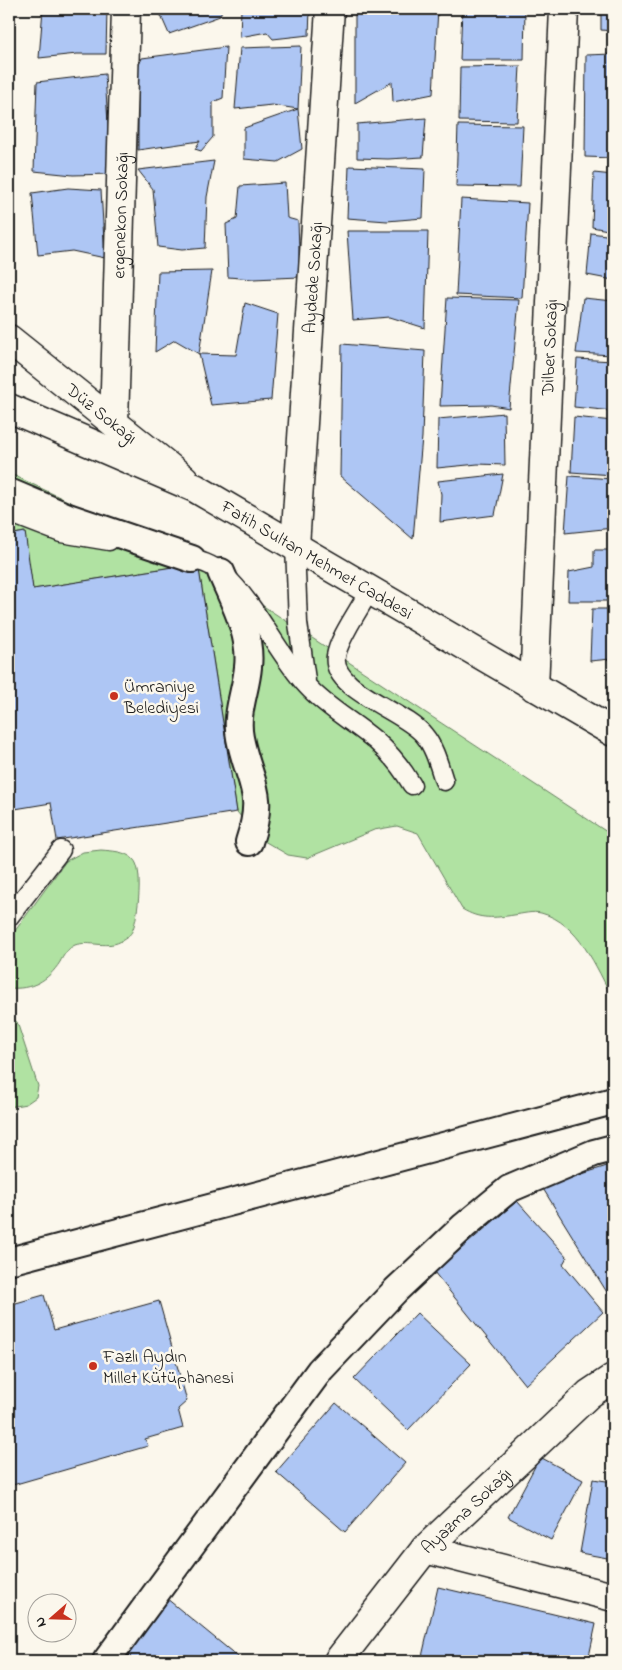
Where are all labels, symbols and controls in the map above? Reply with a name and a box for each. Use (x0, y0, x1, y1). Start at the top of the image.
street label: ergenekon Sokağı (107, 151, 138, 279)
street label: Aydede Sokağı (298, 221, 332, 334)
street label: Dilber Sokağı (536, 299, 567, 397)
street label: Düz Sokağı (59, 378, 142, 452)
street label: Fatih Sultan Mehmet Caddesi (215, 494, 417, 627)
place label: Ümraniye Belediyesi (123, 675, 199, 722)
marker: Ümraniye Belediyesi (108, 690, 120, 702)
place label: Fazlı Aydın Millet Kütüphanesi (102, 1345, 234, 1392)
marker: Fazlı Aydın Millet Kütüphanesi (87, 1360, 99, 1372)
street label: Ayazma Sokağı (416, 1463, 518, 1561)
north arrow (28, 1592, 78, 1642)
text: N (30, 1614, 53, 1630)

